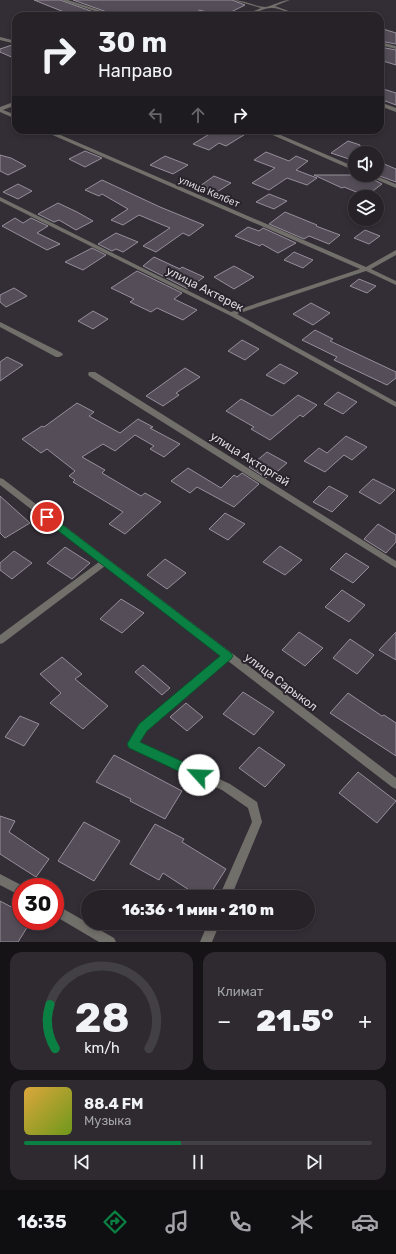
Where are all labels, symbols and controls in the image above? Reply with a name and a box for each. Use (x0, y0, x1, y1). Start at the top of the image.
text: 30 m (98, 26, 167, 59)
icon: right (32, 28, 84, 80)
text: Направо (98, 60, 173, 82)
icon: left (145, 104, 167, 126)
icon: ahead (187, 104, 209, 126)
icon: right (229, 104, 251, 126)
map controls (348, 146, 384, 226)
button: sound (348, 146, 384, 182)
street label: улица Келбет (177, 174, 241, 210)
button: layers (348, 190, 384, 226)
street label: улица Актерек (164, 263, 247, 315)
street label: улица Акторгай (208, 429, 292, 489)
pin (30, 500, 64, 534)
icon: arrive (36, 506, 58, 528)
street label: улица Сарыкол (242, 650, 320, 714)
position arrow (178, 754, 220, 796)
speed limit sign: 30 (12, 878, 64, 930)
text: 16:36 · 1 мин · 210 m (122, 901, 274, 919)
text: Климат (217, 984, 263, 999)
text: 28 (74, 993, 129, 1042)
text: 21.5° (256, 1003, 334, 1039)
text: − (217, 1008, 231, 1035)
text: + (358, 1008, 372, 1035)
text: km/h (84, 1040, 119, 1057)
text: 88.4 FM (84, 1095, 144, 1113)
text: Музыка (84, 1113, 131, 1128)
icon: previous (71, 1151, 93, 1173)
icon: pause (187, 1151, 209, 1173)
icon: next (303, 1151, 325, 1173)
icon: directions (101, 1208, 129, 1236)
icon: music (163, 1208, 191, 1236)
icon: phone (226, 1208, 254, 1236)
icon: climate (288, 1208, 316, 1236)
icon: car (351, 1208, 379, 1236)
text: 16:35 (17, 1211, 67, 1233)

